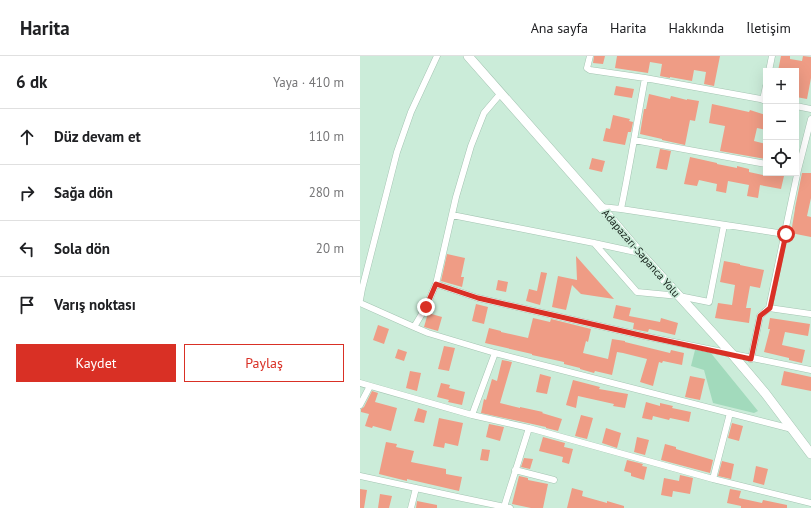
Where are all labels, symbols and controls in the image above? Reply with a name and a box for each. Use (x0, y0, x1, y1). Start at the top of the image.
text: Harita (20, 16, 70, 40)
text: Ana sayfa (531, 19, 588, 37)
text: Harita (610, 19, 647, 37)
text: Hakkında (669, 19, 724, 37)
text: İletişim (746, 19, 791, 37)
map controls (763, 68, 799, 176)
button: + (763, 68, 799, 104)
text: 6 dk (16, 71, 47, 93)
text: Yaya · 410 m (273, 74, 344, 91)
button: − (763, 104, 799, 140)
icon: ahead (16, 126, 38, 148)
text: Düz devam et (54, 127, 141, 146)
text: 110 m (309, 128, 344, 145)
button: locate (763, 140, 799, 176)
icon: right (16, 182, 38, 204)
text: Sağa dön (54, 183, 113, 202)
text: 280 m (309, 184, 344, 201)
street label: Adapazarı-Sapanca Yolu (599, 206, 683, 300)
route start (777, 225, 795, 243)
icon: left (16, 238, 38, 260)
text: Sola dön (54, 239, 110, 258)
text: 20 m (316, 240, 344, 257)
icon: arrive (16, 294, 38, 316)
text: Varış noktası (54, 295, 136, 314)
route end (417, 298, 435, 316)
button: Kaydet (16, 344, 176, 382)
button: Paylaş (184, 344, 344, 382)

